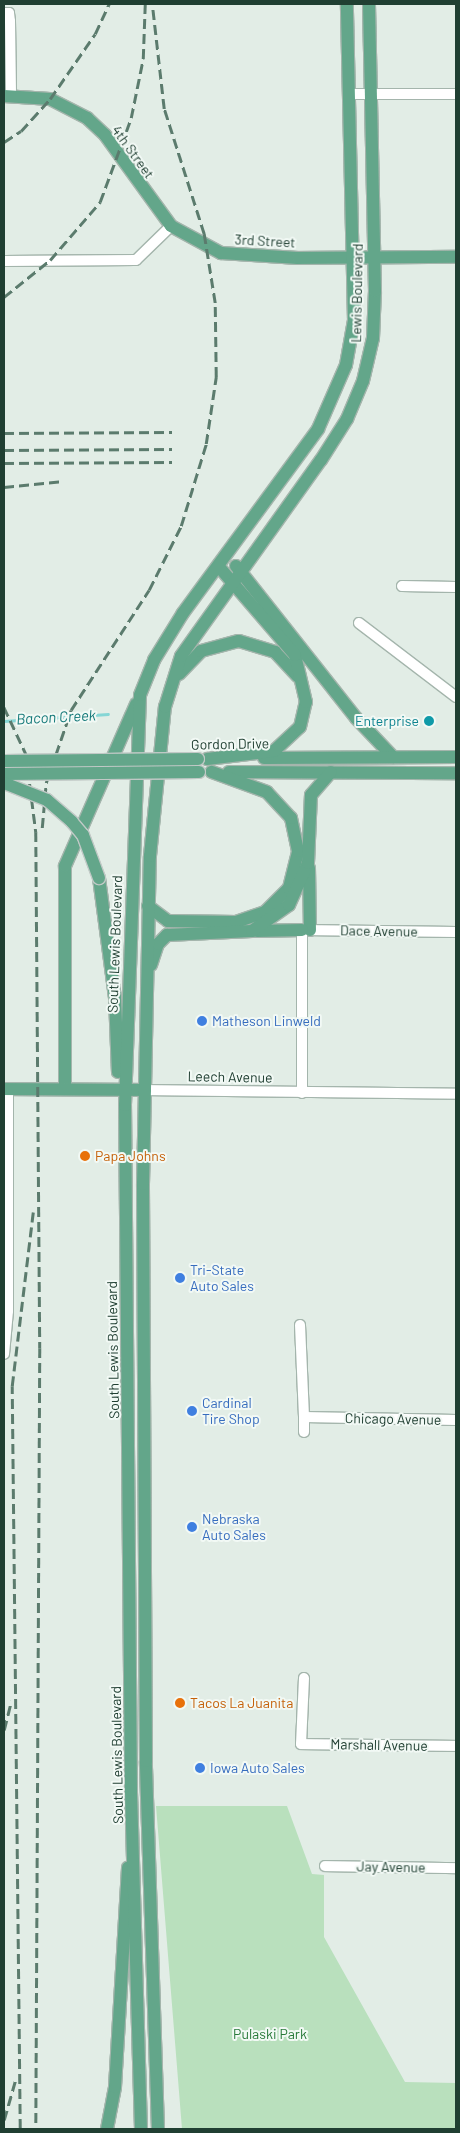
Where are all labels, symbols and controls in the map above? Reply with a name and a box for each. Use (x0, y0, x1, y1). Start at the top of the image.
street label: 4th Street (108, 122, 158, 182)
street label: 3rd Street (234, 231, 296, 251)
street label: Lewis Boulevard (348, 243, 366, 343)
water label: Bacon Creek (16, 706, 96, 728)
place label: Enterprise (355, 713, 419, 729)
marker: Enterprise (423, 715, 435, 727)
street label: Gordon Drive (191, 735, 269, 753)
street label: South Lewis Boulevard (104, 875, 126, 1013)
street label: Dace Avenue (340, 922, 418, 940)
place label: Matheson Linweld (212, 1013, 321, 1029)
marker: Matheson Linweld (196, 1015, 208, 1027)
street label: Leech Avenue (187, 1068, 273, 1086)
place label: Papa Johns (95, 1148, 166, 1164)
marker: Papa Johns (79, 1150, 91, 1162)
place label: Tri-State Auto Sales (190, 1262, 254, 1294)
marker: Tri-State Auto Sales (174, 1272, 186, 1284)
street label: South Lewis Boulevard (103, 1281, 123, 1419)
place label: Cardinal Tire Shop (202, 1395, 260, 1428)
marker: Cardinal Tire Shop (186, 1405, 198, 1417)
street label: Chicago Avenue (345, 1410, 441, 1428)
place label: Nebraska Auto Sales (202, 1511, 266, 1544)
marker: Nebraska Auto Sales (186, 1521, 198, 1533)
street label: South Lewis Boulevard (107, 1686, 127, 1824)
place label: Tacos La Juanita (190, 1695, 293, 1711)
marker: Tacos La Juanita (174, 1697, 186, 1709)
street label: Marshall Avenue (330, 1736, 428, 1754)
place label: Iowa Auto Sales (210, 1760, 305, 1776)
marker: Iowa Auto Sales (194, 1762, 206, 1774)
street label: Jay Avenue (356, 1858, 426, 1876)
park label: Pulaski Park (233, 2026, 307, 2042)

